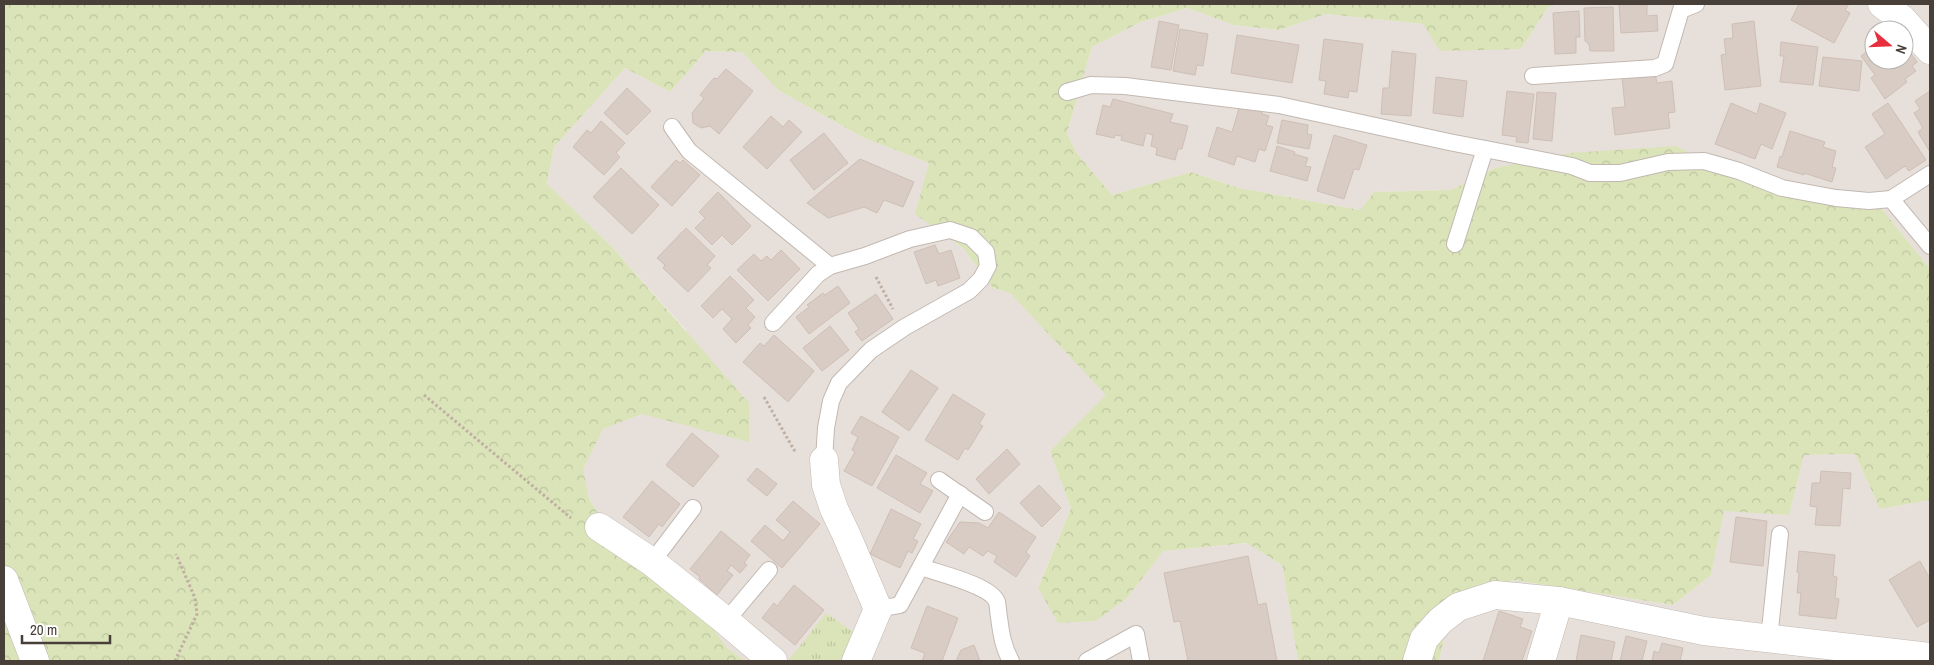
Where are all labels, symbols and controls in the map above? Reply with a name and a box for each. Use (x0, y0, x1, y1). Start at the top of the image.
north arrow (1864, 20, 1914, 70)
text: N (1891, 42, 1911, 56)
scale bar (22, 612, 110, 644)
text: 20 m (30, 619, 57, 640)

